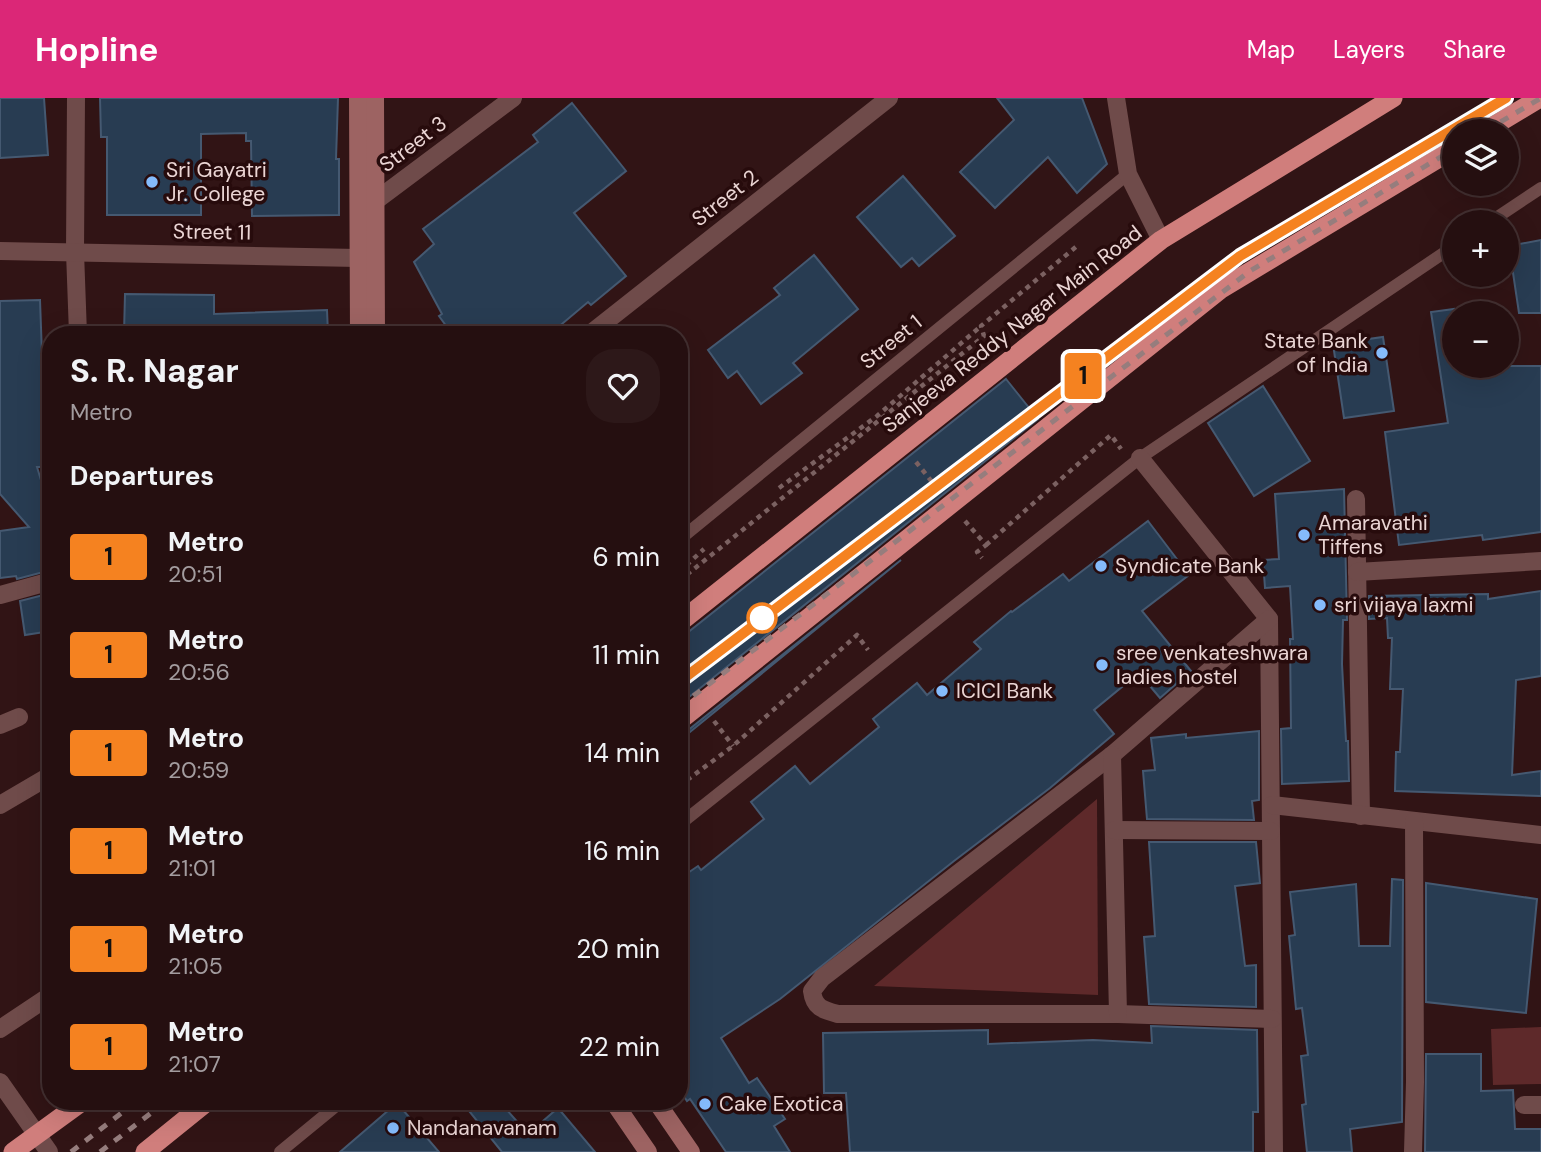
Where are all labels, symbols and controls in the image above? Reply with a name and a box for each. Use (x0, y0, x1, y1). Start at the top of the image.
text: Hopline (35, 28, 158, 71)
text: Map (1247, 34, 1295, 65)
text: Layers (1333, 34, 1405, 65)
text: Share (1443, 34, 1506, 65)
street label: Street 3 (374, 109, 452, 179)
map controls (1442, 119, 1519, 378)
button: layers (1442, 119, 1519, 196)
place label: Sri Gayatri Jr. College (166, 156, 267, 208)
street label: Street 2 (686, 163, 764, 233)
marker: Sri Gayatri Jr. College (144, 174, 160, 190)
button: + (1442, 210, 1519, 287)
street label: Street 11 (173, 217, 251, 247)
street label: Sanjeeva Reddy Nagar Main Road (876, 219, 1148, 439)
button: − (1442, 301, 1519, 378)
street label: Street 1 (854, 309, 928, 375)
place label: State Bank of India (1264, 327, 1368, 379)
marker: State Bank of India (1374, 345, 1390, 361)
text: S. R. Nagar (70, 349, 239, 392)
button: heart (586, 349, 660, 423)
line badge: 1 (1060, 353, 1106, 399)
text: 1 (1079, 360, 1087, 391)
text: Metro (70, 397, 133, 427)
text: Departures (70, 459, 214, 493)
place label: Amaravathi Tiffens (1318, 509, 1428, 561)
text: Metro (168, 525, 244, 559)
marker: Amaravathi Tiffens (1296, 527, 1312, 543)
text: 6 min (592, 540, 660, 574)
text: 1 (104, 541, 113, 572)
place label: Syndicate Bank (1115, 552, 1265, 580)
marker: Syndicate Bank (1093, 558, 1109, 574)
text: 20:51 (168, 559, 223, 589)
place label: sri vijaya laxmi (1334, 591, 1474, 619)
marker: sri vijaya laxmi (1312, 597, 1328, 613)
unlabelled marker (747, 603, 777, 633)
text: Metro (168, 623, 244, 657)
text: 11 min (593, 638, 660, 672)
text: 1 (104, 639, 113, 670)
place label: sree venkateshwara ladies hostel (1116, 639, 1308, 691)
text: 20:56 (168, 657, 230, 687)
marker: sree venkateshwara ladies hostel (1094, 657, 1110, 673)
place label: ICICI Bank (956, 677, 1054, 705)
marker: ICICI Bank (934, 683, 950, 699)
text: Metro (168, 721, 244, 755)
text: 14 min (585, 736, 660, 770)
text: 1 (104, 737, 113, 768)
text: 20:59 (168, 755, 229, 785)
text: Metro (168, 819, 244, 853)
text: 16 min (584, 834, 660, 868)
text: 1 (104, 835, 113, 866)
text: 21:01 (168, 853, 216, 883)
text: Metro (168, 917, 244, 951)
text: 20 min (576, 932, 660, 966)
text: 1 (104, 933, 113, 964)
text: 21:05 (168, 951, 223, 981)
text: Metro (168, 1015, 244, 1049)
text: 22 min (579, 1030, 660, 1064)
text: 1 (104, 1031, 113, 1062)
text: 21:07 (168, 1049, 221, 1079)
place label: Cake Exotica (719, 1090, 843, 1118)
marker: Cake Exotica (697, 1096, 713, 1112)
place label: Nandanavanam (407, 1114, 557, 1142)
marker: Nandanavanam (385, 1120, 401, 1136)

